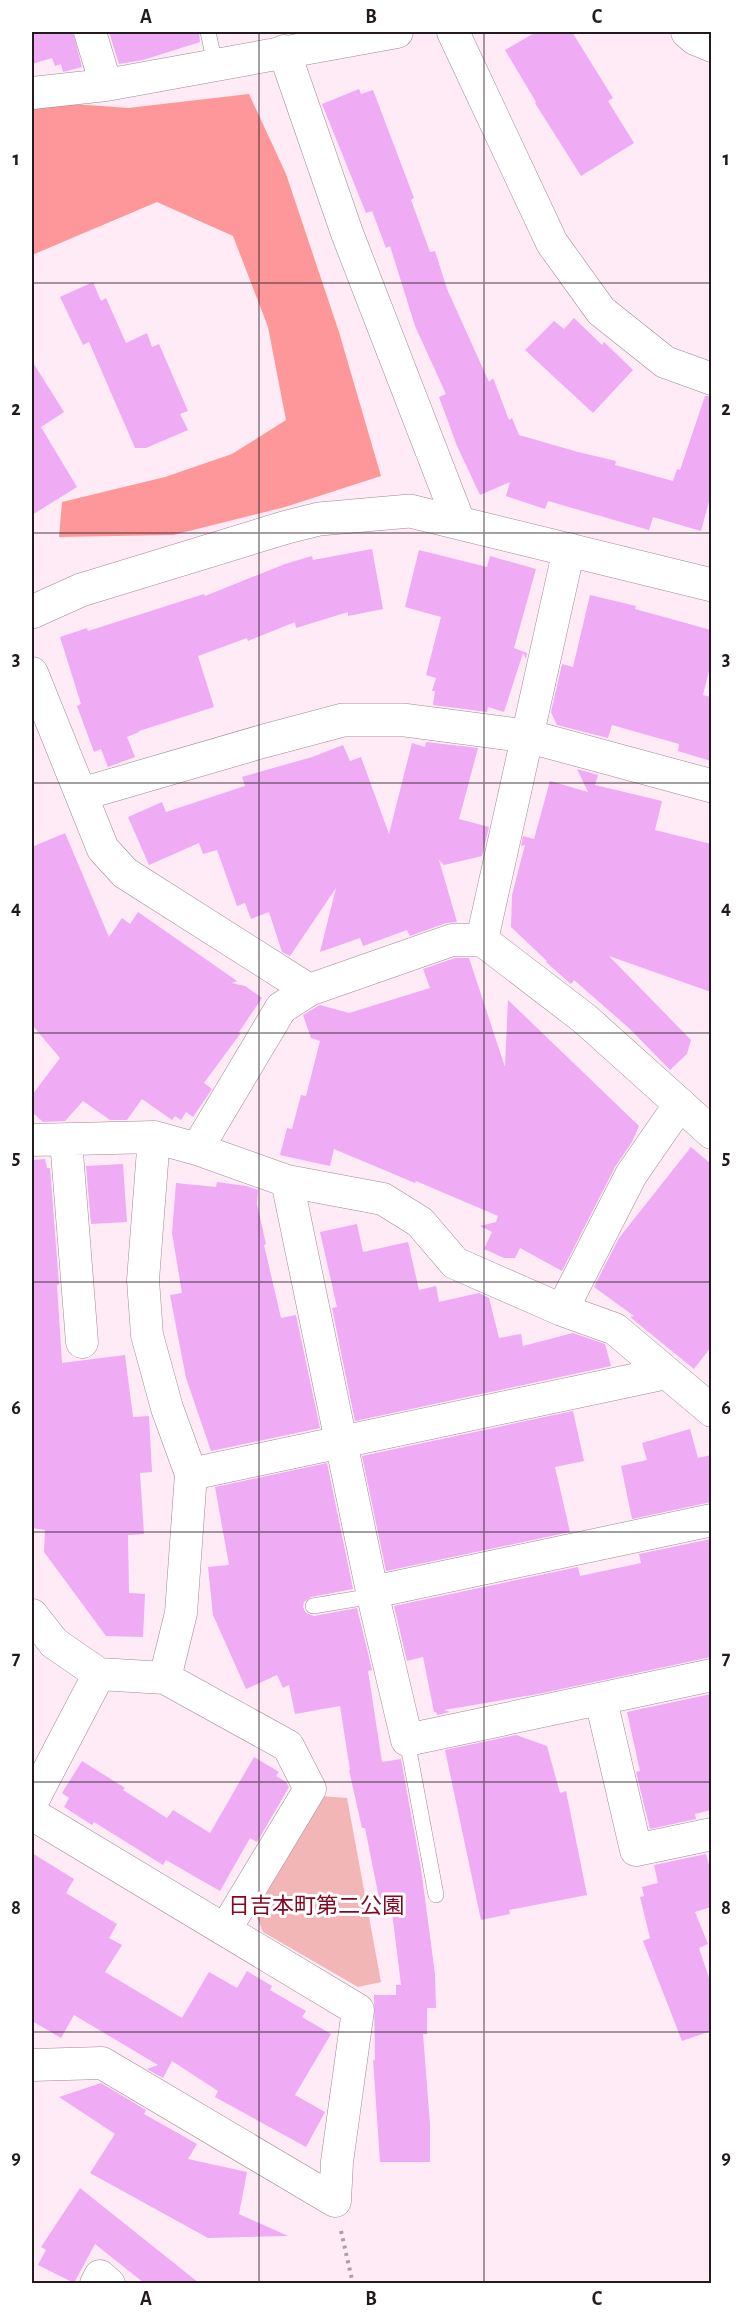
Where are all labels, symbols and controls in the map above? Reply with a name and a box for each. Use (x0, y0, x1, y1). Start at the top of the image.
text: A (140, 7, 152, 27)
text: B (365, 7, 377, 27)
text: C (592, 7, 603, 27)
text: 1 (12, 149, 20, 169)
text: 1 (722, 149, 730, 169)
text: 2 (11, 399, 21, 419)
text: 2 (721, 399, 731, 419)
text: 3 (12, 649, 20, 669)
text: 3 (722, 649, 730, 669)
text: 4 (11, 898, 21, 918)
text: 4 (721, 898, 731, 918)
text: 5 (12, 1148, 20, 1168)
text: 5 (722, 1148, 730, 1168)
text: 6 (11, 1398, 21, 1418)
text: 6 (721, 1398, 731, 1418)
text: 7 (12, 1648, 21, 1668)
text: 7 (722, 1648, 731, 1668)
park label: 日吉本町第二公園 (228, 1894, 404, 1917)
text: 8 (11, 1898, 21, 1918)
text: 8 (721, 1898, 731, 1918)
text: 9 (11, 2148, 21, 2168)
text: 9 (721, 2148, 731, 2168)
text: A (140, 2289, 152, 2309)
text: B (365, 2289, 377, 2309)
text: C (592, 2289, 603, 2309)

